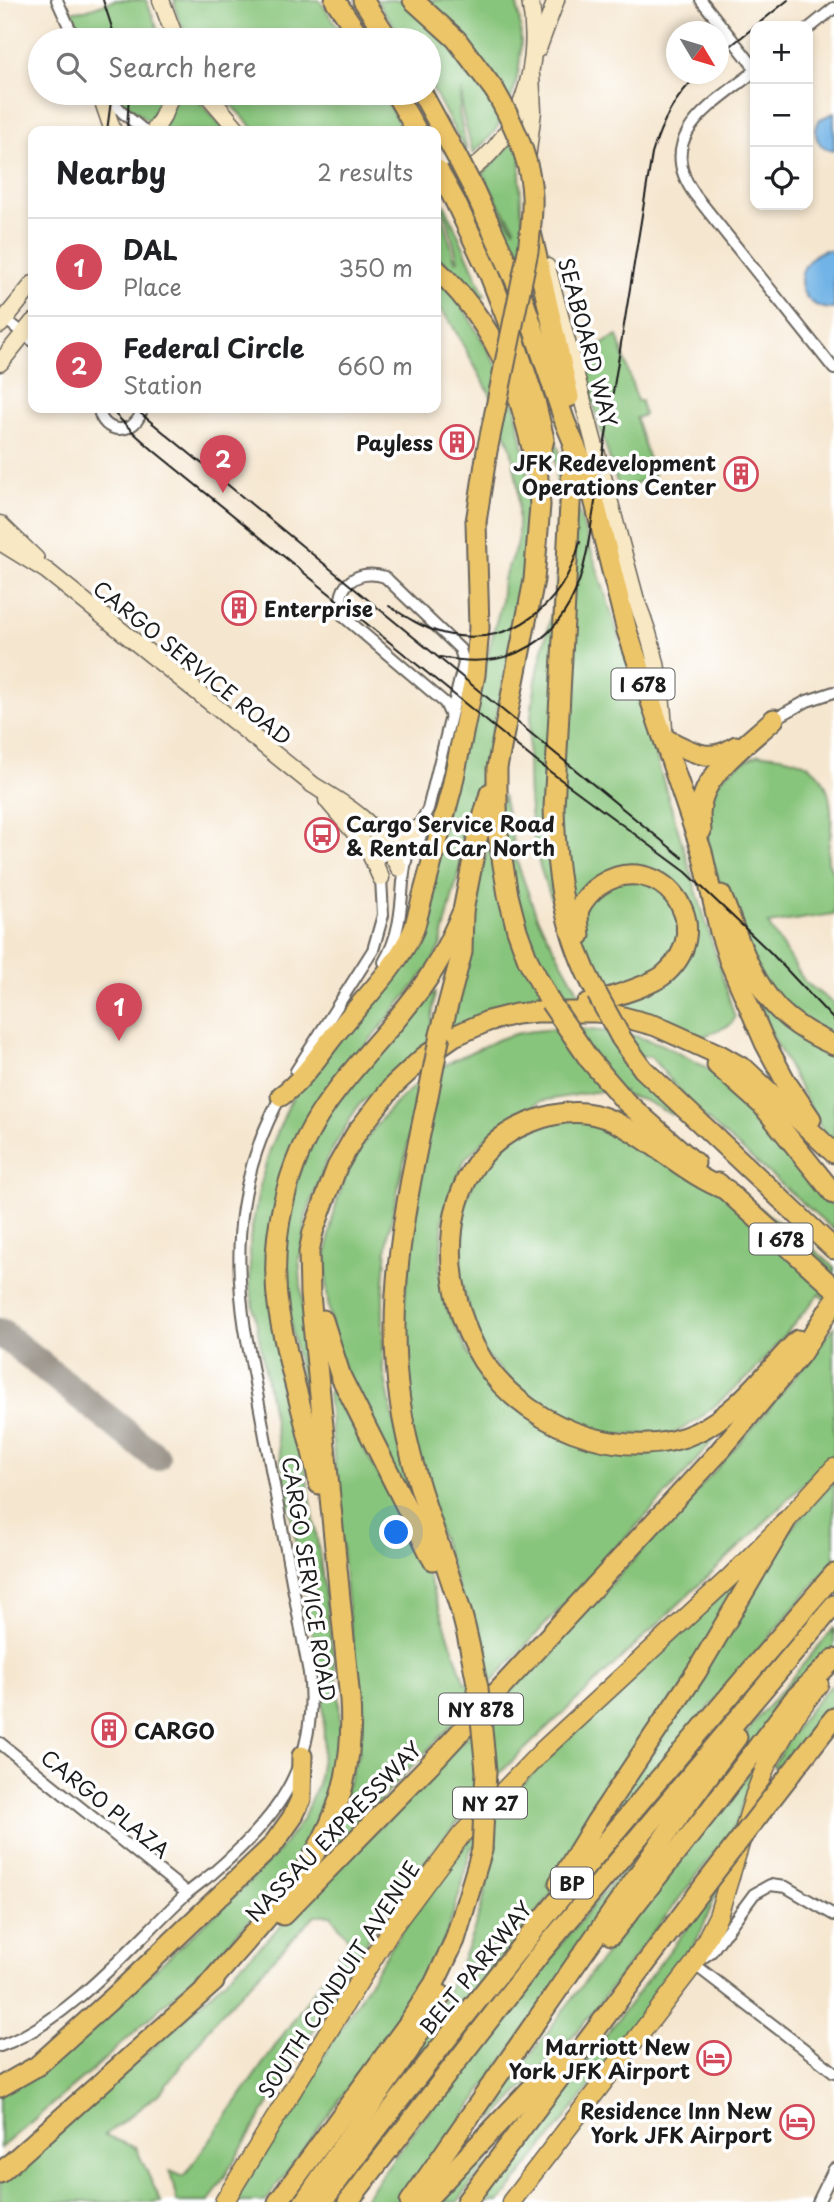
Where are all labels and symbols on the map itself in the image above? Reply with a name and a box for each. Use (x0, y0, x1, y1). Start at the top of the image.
north arrow (666, 21, 729, 84)
street label: SEABOARD WAY (551, 254, 627, 430)
building icon: Payless (438, 423, 476, 461)
place label: Payless (356, 426, 433, 458)
pin: 2 (200, 435, 246, 493)
place label: JFK Redevelopment Operations Center (513, 446, 716, 502)
building icon: JFK Redevelopment Operations Center (722, 455, 760, 493)
street label: CARGO SERVICE ROAD (87, 572, 299, 752)
building icon: Enterprise (220, 589, 258, 627)
place label: Enterprise (264, 592, 373, 624)
road number: I 678 (612, 668, 674, 699)
place label: Cargo Service Road & Rental Car North (346, 807, 555, 863)
bus stop icon: Cargo Service Road & Rental Car North (303, 816, 341, 854)
pin: 1 (96, 983, 142, 1041)
road number: I 678 (750, 1224, 812, 1254)
street label: CARGO SERVICE ROAD (275, 1454, 345, 1704)
your location (379, 1515, 413, 1549)
road number: NY 878 (439, 1694, 523, 1724)
building icon: CARGO (90, 1711, 128, 1749)
place label: CARGO (134, 1714, 215, 1746)
street label: NASSAU EXPRESSWAY (238, 1733, 429, 1929)
street label: CARGO PLAZA (35, 1741, 177, 1865)
road number: NY 27 (453, 1787, 527, 1818)
street label: SOUTH CONDUIT AVENUE (249, 1854, 427, 2104)
road number: BP (551, 1868, 593, 1898)
street label: BELT PARKWAY (411, 1893, 539, 2041)
place label: Marriott New York JFK Airport (509, 2030, 690, 2086)
hotel icon: Marriott New York JFK Airport (695, 2039, 733, 2077)
place label: Residence Inn New York JFK Airport (580, 2094, 772, 2150)
hotel icon: Residence Inn New York JFK Airport (778, 2103, 816, 2141)

